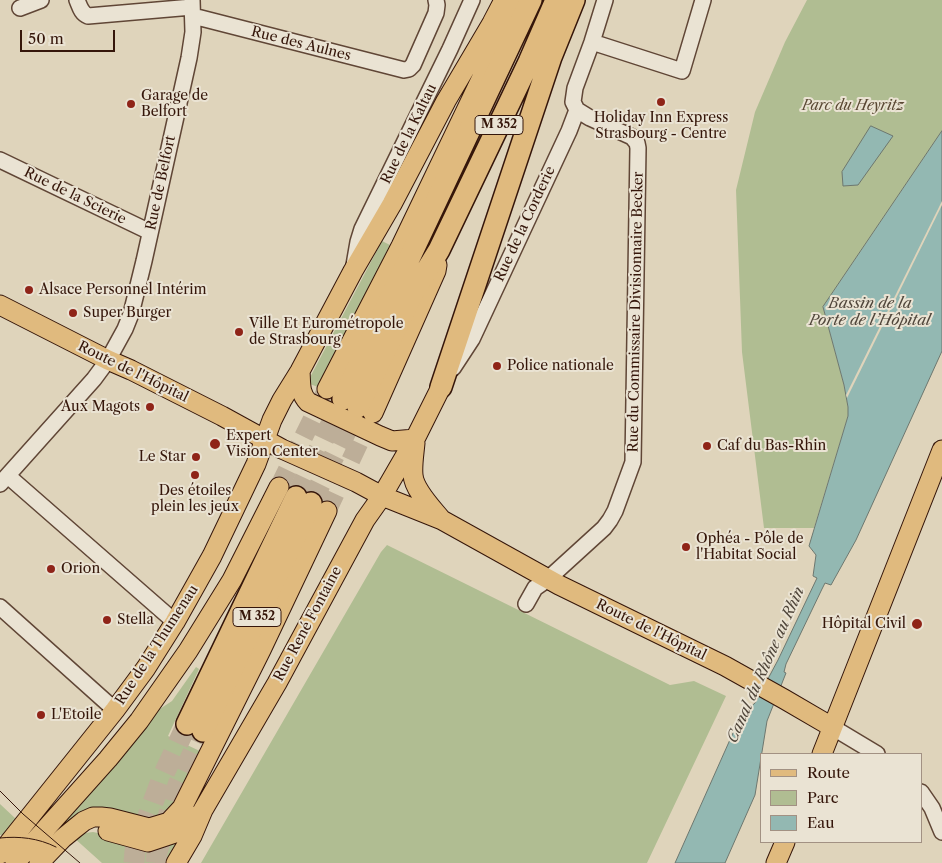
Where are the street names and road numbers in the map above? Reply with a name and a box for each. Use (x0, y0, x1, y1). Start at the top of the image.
street label: Rue des Aulnes (249, 23, 353, 65)
street label: Rue de la Kaltau (378, 81, 440, 187)
road number: M 352 (475, 116, 523, 134)
street label: Rue de Belfort (143, 134, 179, 232)
street label: Rue de la Scierie (21, 164, 129, 228)
street label: Rue de la Corderie (491, 164, 559, 284)
street label: Rue du Commissaire Divisionnaire Becker (625, 171, 647, 453)
street label: Route de l'Hôpital (75, 338, 191, 406)
street label: Rue René Fontaine (271, 564, 345, 684)
street label: Rue de la Thumenau (112, 582, 202, 708)
street label: Route de l'Hôpital (593, 596, 709, 664)
road number: M 352 (233, 608, 281, 626)

